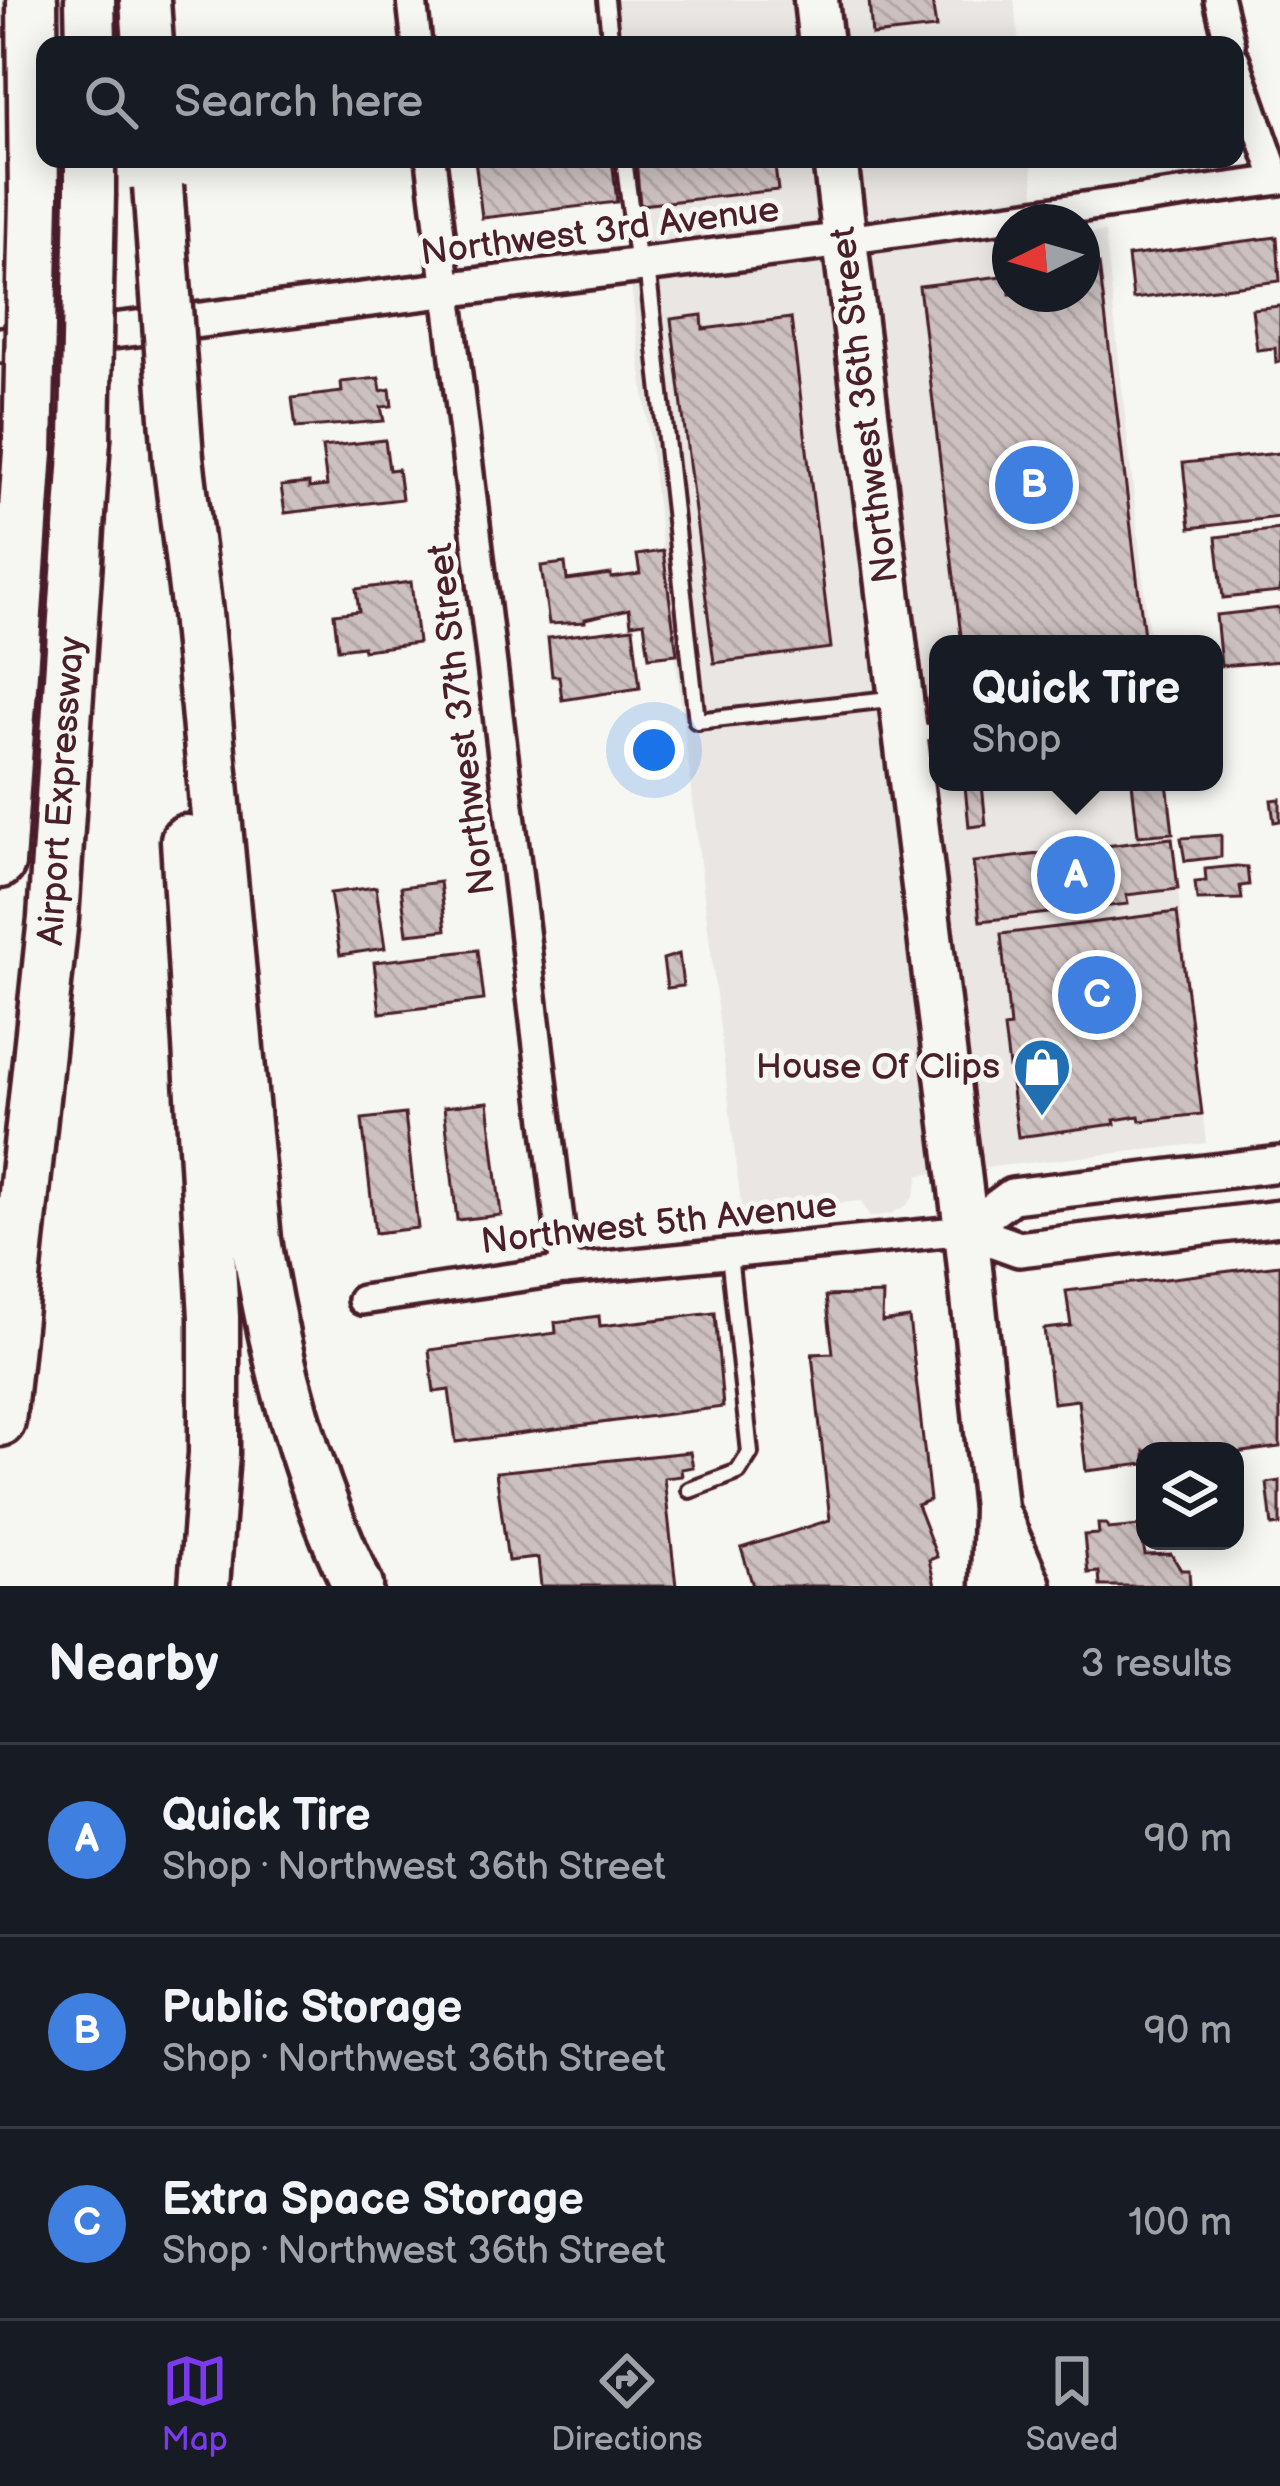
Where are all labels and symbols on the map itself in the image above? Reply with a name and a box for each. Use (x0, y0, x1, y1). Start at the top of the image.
street label: Northwest 3rd Avenue (418, 189, 782, 275)
north arrow (992, 204, 1100, 312)
street label: Northwest 36th Street (822, 225, 908, 585)
pin: B (995, 440, 1073, 530)
street label: Northwest 37th Street (419, 541, 505, 897)
street label: Airport Expressway (30, 634, 94, 947)
your location (624, 720, 684, 780)
pin: A (1037, 830, 1115, 920)
pin: C (1058, 950, 1136, 1040)
shop icon: House Of Clips (1011, 1036, 1073, 1118)
place label: House Of Clips (756, 1046, 1000, 1089)
street label: Northwest 5th Avenue (479, 1184, 839, 1264)

